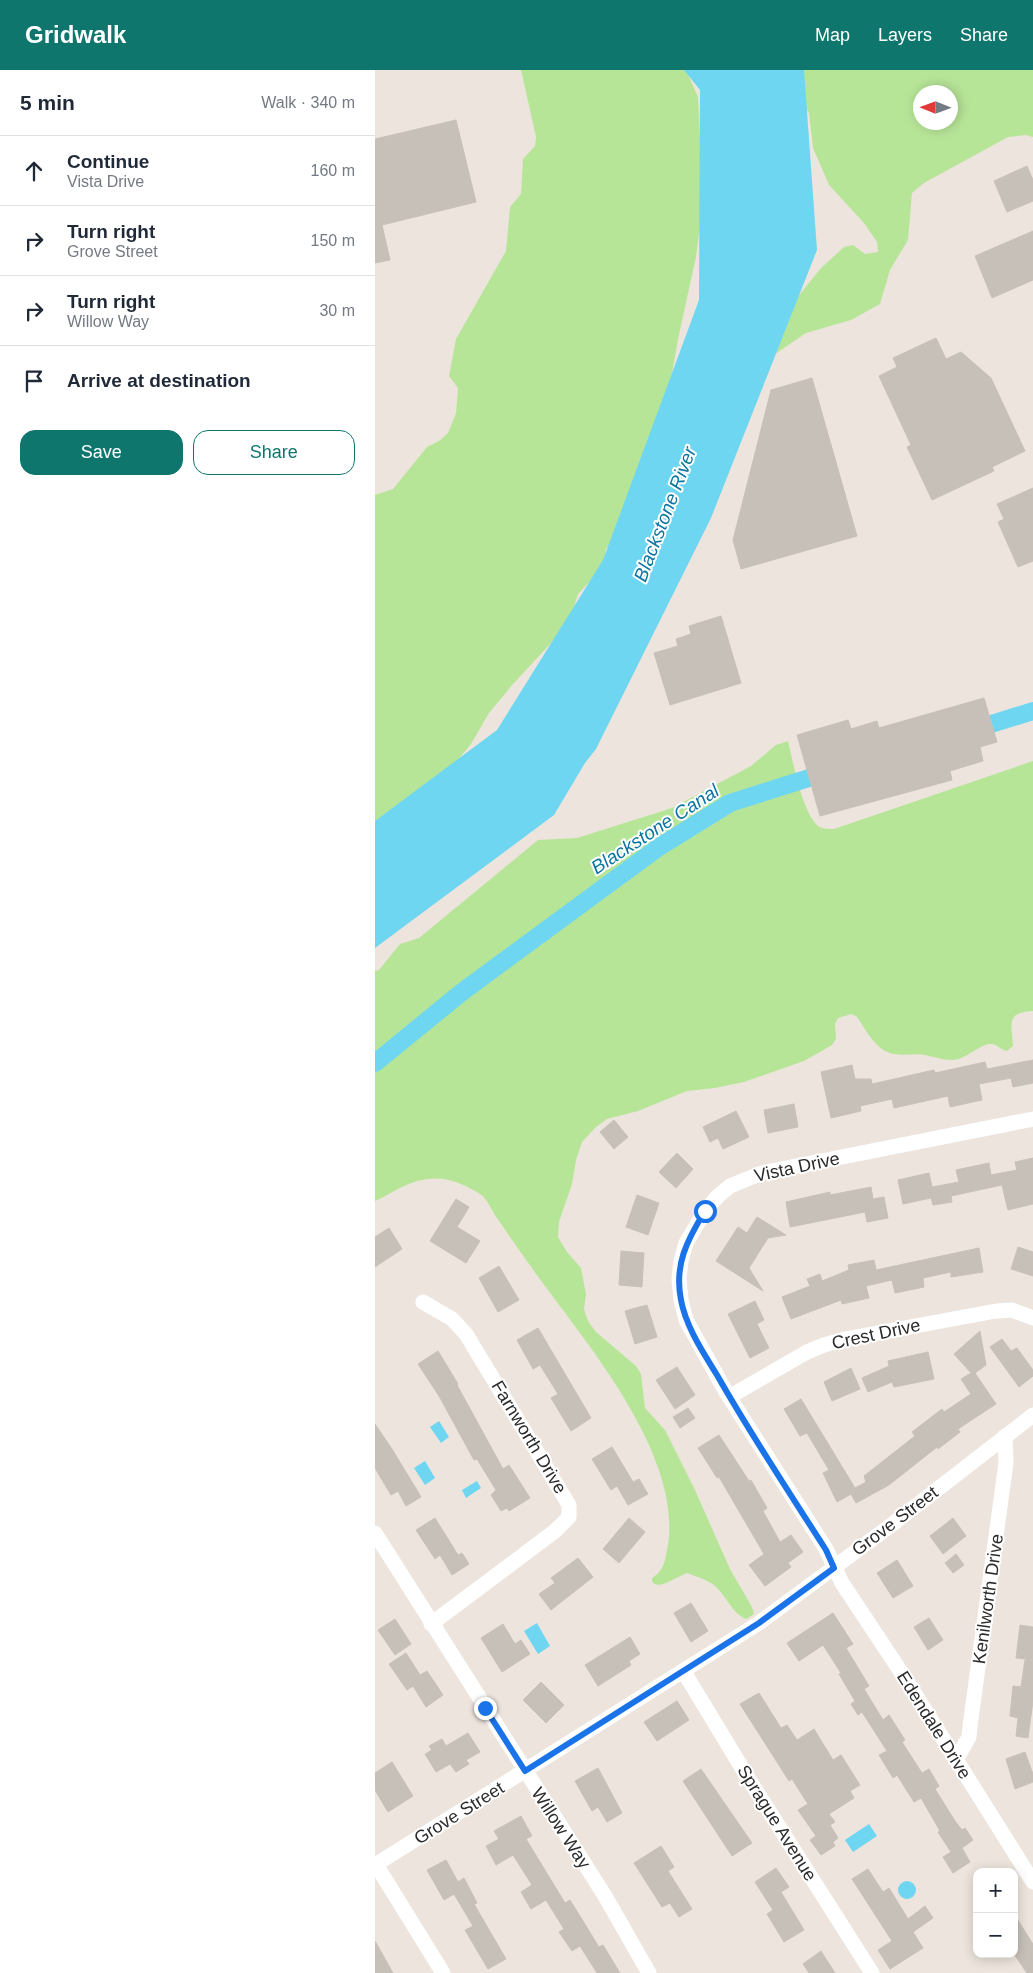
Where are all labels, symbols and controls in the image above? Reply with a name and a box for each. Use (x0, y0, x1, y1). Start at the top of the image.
text: Gridwalk (25, 21, 126, 48)
text: Map (815, 25, 850, 45)
text: Layers (878, 25, 932, 45)
text: Share (960, 25, 1008, 45)
north arrow (913, 85, 958, 130)
text: 5 min (20, 91, 75, 114)
text: Walk · 340 m (261, 94, 355, 111)
text: Continue (67, 151, 149, 172)
icon: ahead (20, 157, 48, 185)
text: 160 m (311, 162, 355, 179)
text: Vista Drive (67, 173, 144, 190)
text: Turn right (67, 221, 155, 242)
icon: right (20, 227, 48, 255)
text: 150 m (311, 232, 355, 249)
text: Grove Street (67, 243, 158, 260)
text: Turn right (67, 291, 155, 312)
icon: right (20, 297, 48, 325)
text: 30 m (319, 302, 355, 319)
text: Willow Way (67, 313, 149, 330)
icon: arrive (20, 367, 48, 395)
text: Arrive at destination (67, 370, 251, 391)
button: Save (20, 430, 183, 475)
button: Share (193, 430, 355, 475)
water label: Blackstone River (630, 443, 701, 584)
water label: Blackstone Canal (587, 780, 723, 878)
street label: Vista Drive (753, 1148, 841, 1186)
route start (694, 1200, 717, 1223)
street label: Crest Drive (830, 1315, 922, 1353)
street label: Farnworth Drive (487, 1377, 571, 1497)
street label: Grove Street (848, 1482, 942, 1560)
street label: Kenilworth Drive (969, 1533, 1007, 1665)
street label: Edendale Drive (893, 1668, 975, 1782)
route end (474, 1697, 497, 1720)
street label: Sprague Avenue (733, 1761, 821, 1885)
street label: Grove Street (410, 1777, 508, 1849)
street label: Willow Way (527, 1784, 595, 1872)
map controls (973, 1868, 1018, 1958)
button: + (973, 1868, 1018, 1913)
button: − (973, 1913, 1018, 1958)

